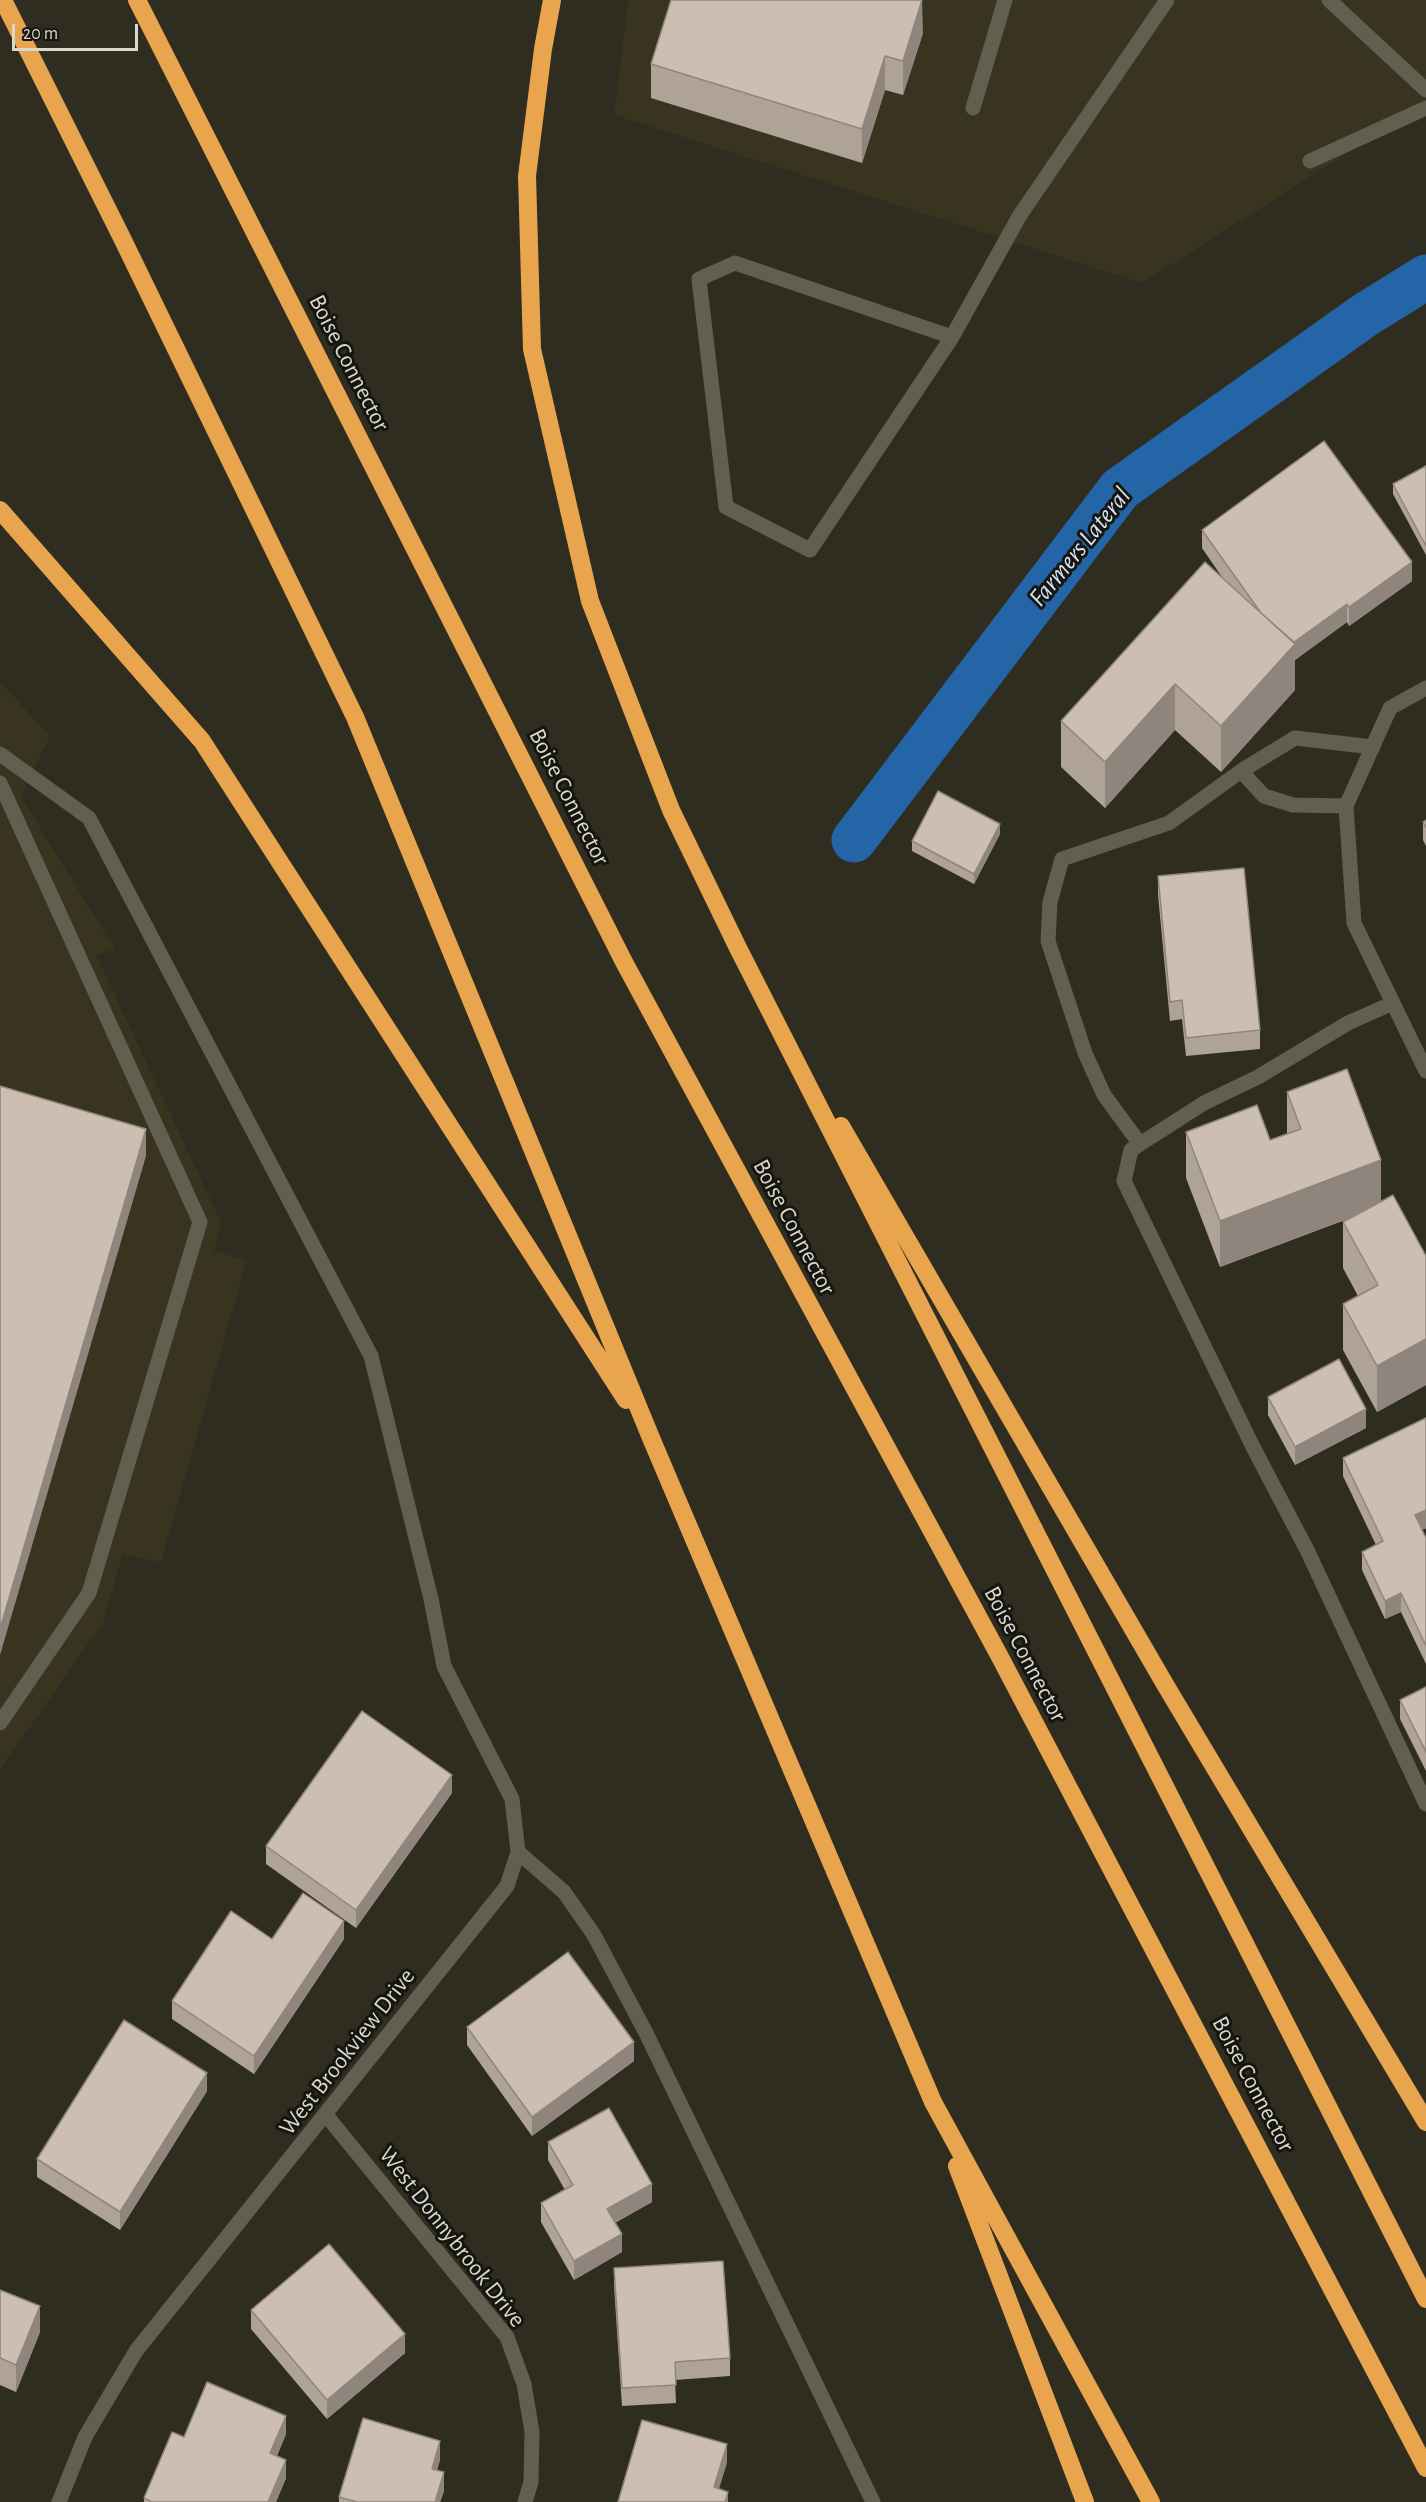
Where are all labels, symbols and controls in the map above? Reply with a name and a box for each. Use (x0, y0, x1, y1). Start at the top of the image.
scale bar (15, 12, 141, 50)
text: 20 m (23, 25, 58, 43)
street label: Boise Connector (302, 290, 396, 436)
water label: Farmers Lateral (1022, 481, 1138, 613)
street label: Boise Connector (522, 724, 616, 870)
street label: Boise Connector (746, 1154, 842, 1300)
street label: Boise Connector (977, 1581, 1073, 1727)
street label: West Brookview Drive (273, 1963, 421, 2141)
street label: Boise Connector (1205, 2011, 1301, 2157)
street label: West Donnybrook Drive (372, 2141, 532, 2333)

